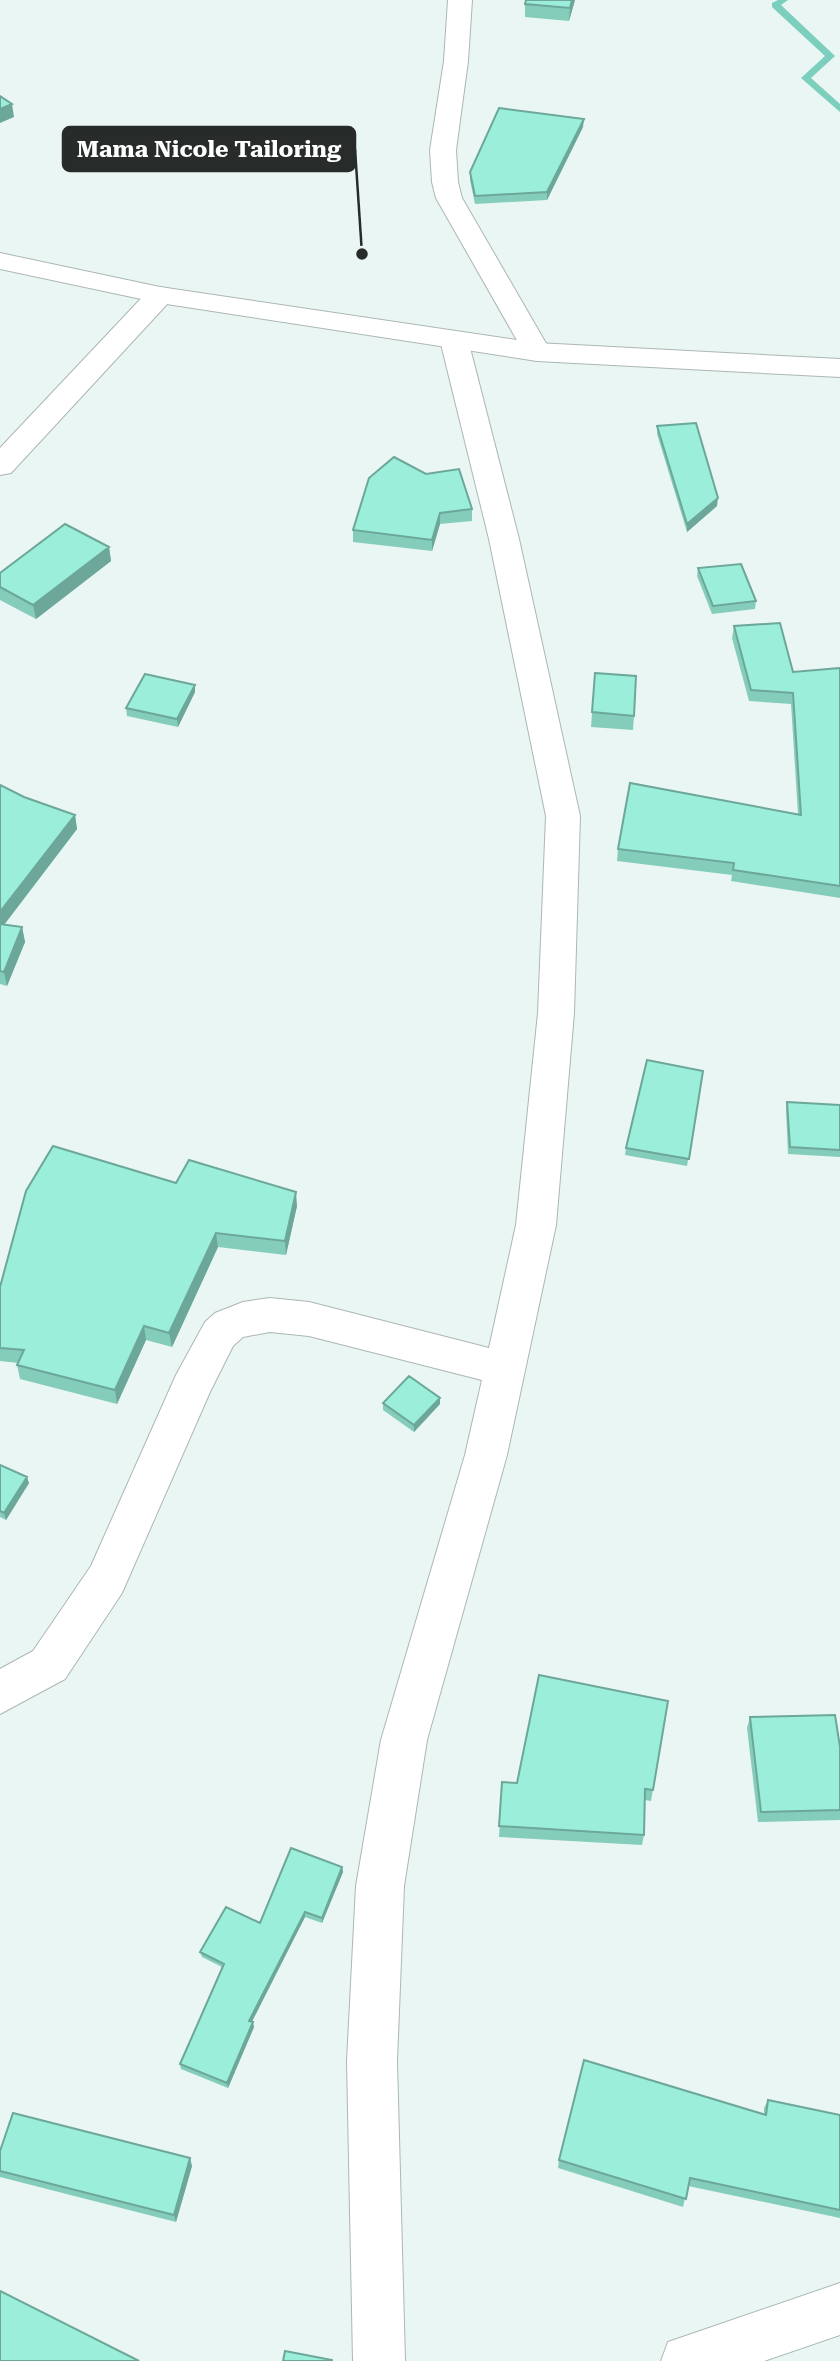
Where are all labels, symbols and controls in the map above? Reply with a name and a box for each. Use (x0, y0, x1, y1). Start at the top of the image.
callout: Mama Nicole Tailoring (63, 127, 355, 171)
text: Mama Nicole Tailoring (77, 136, 342, 163)

